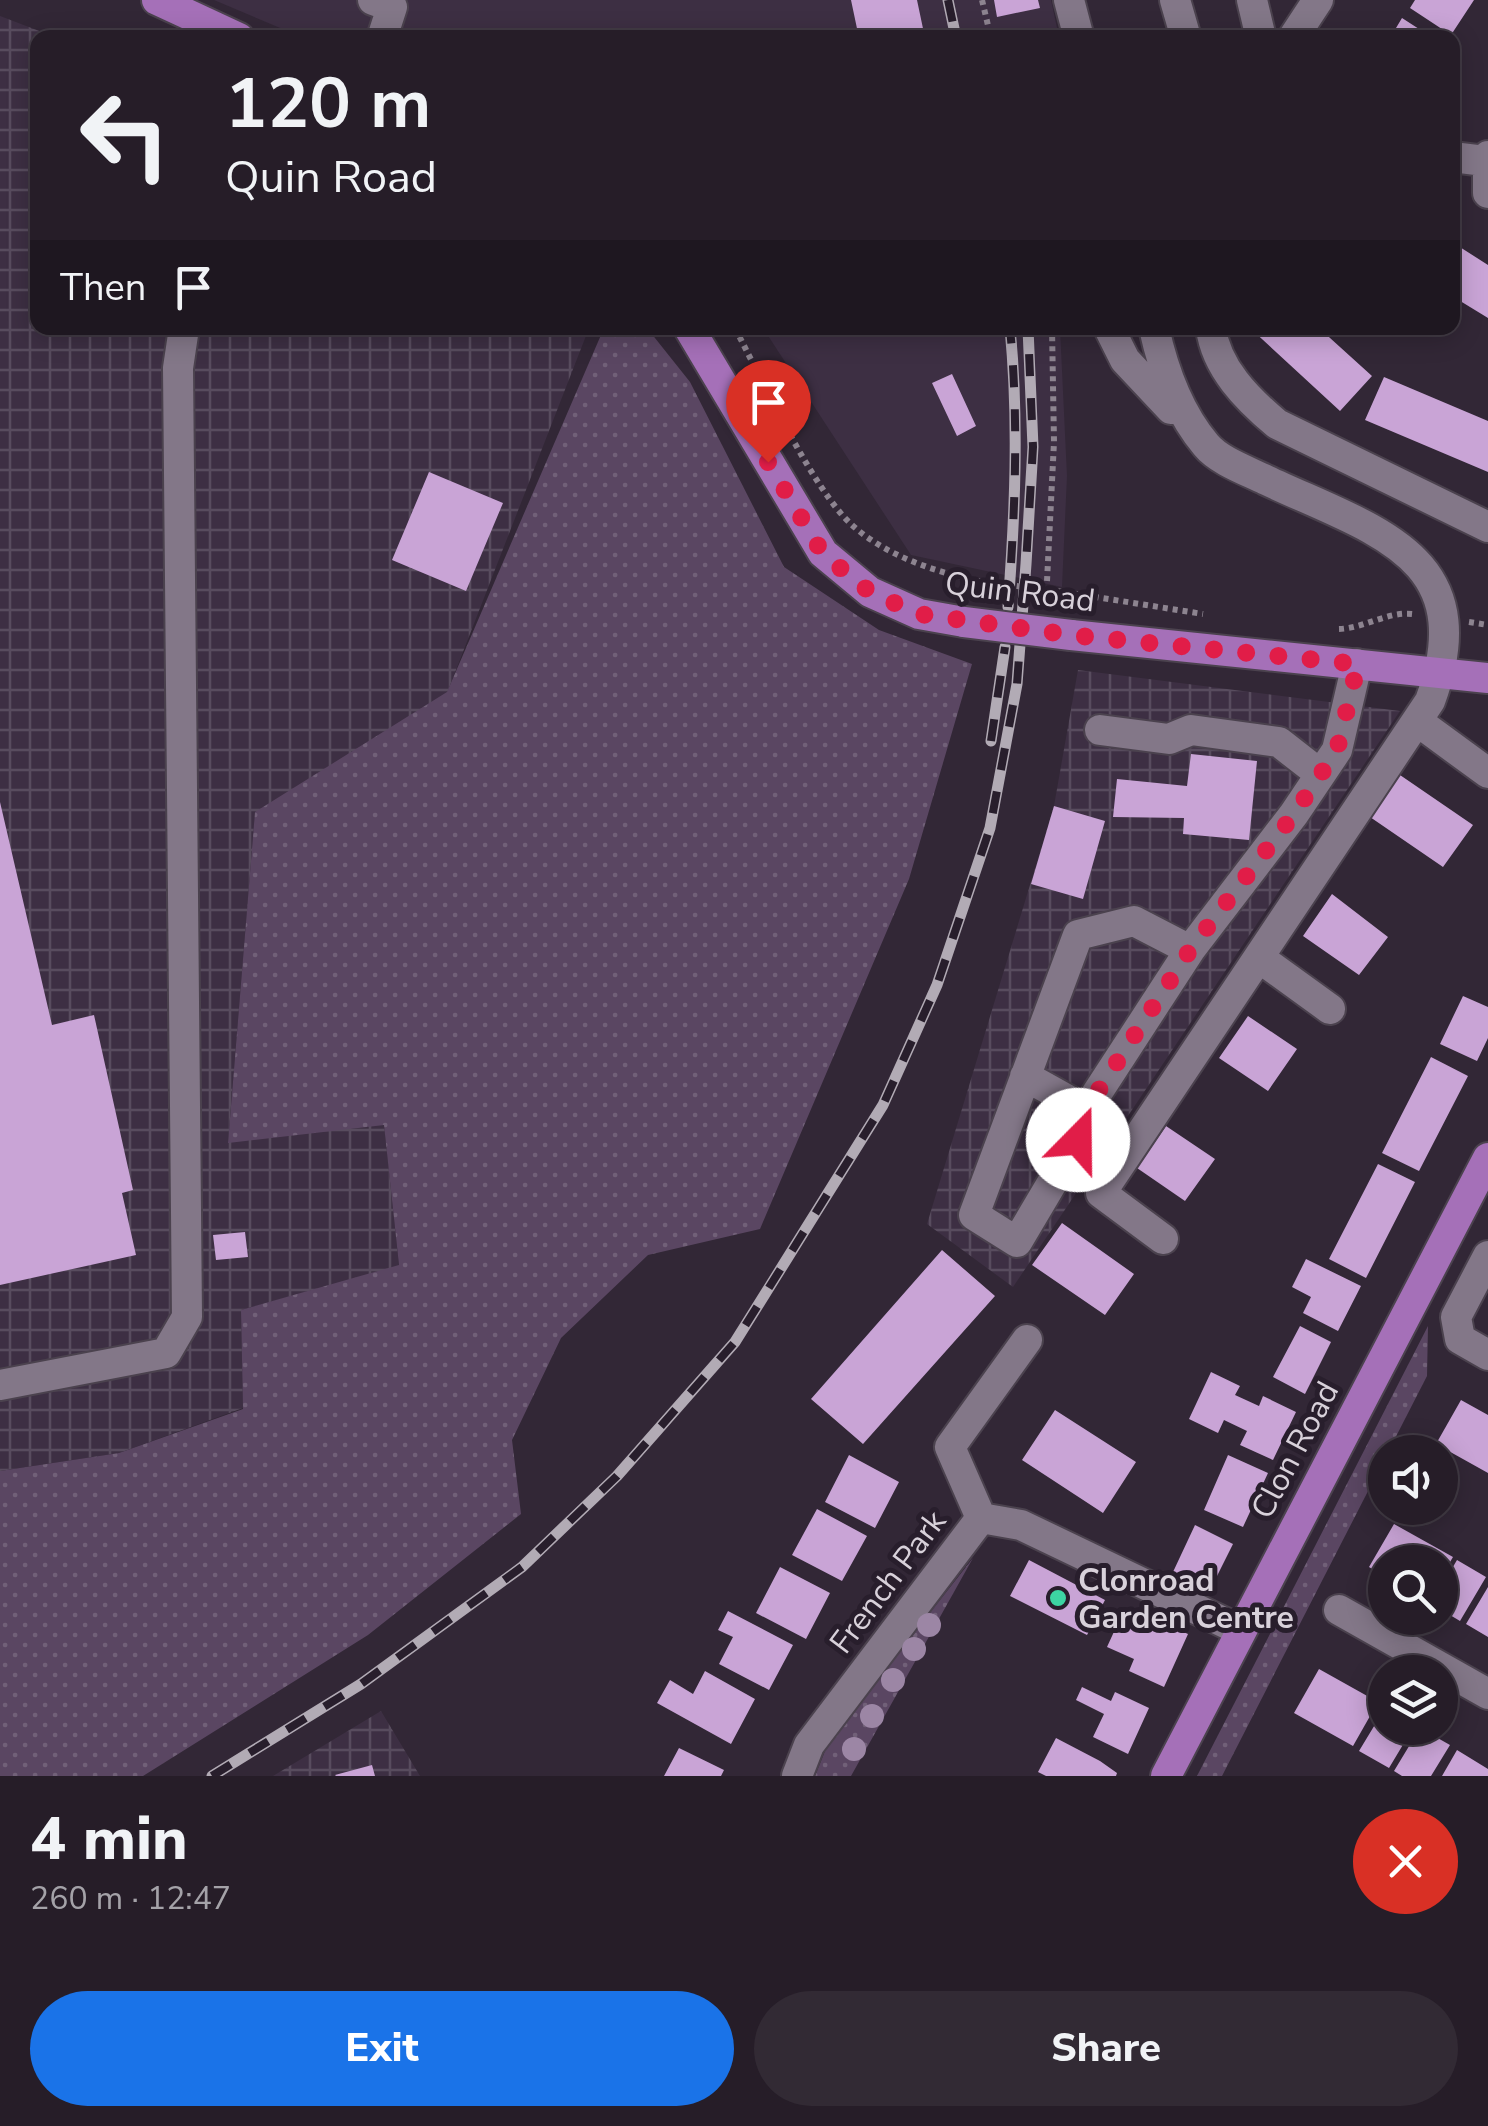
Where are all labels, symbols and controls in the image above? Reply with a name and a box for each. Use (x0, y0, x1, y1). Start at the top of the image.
text: 120 m (225, 56, 431, 152)
icon: left (60, 70, 190, 200)
text: Quin Road (225, 147, 437, 208)
icon: arrive (166, 260, 221, 315)
text: Then (60, 262, 146, 313)
pin (726, 360, 811, 463)
icon: arrive (741, 375, 796, 430)
street label: Quin Road (943, 561, 1097, 623)
position arrow (1026, 1088, 1130, 1192)
street label: Clon Road (1241, 1374, 1349, 1526)
map controls (1368, 1435, 1458, 1745)
button: sound (1368, 1435, 1458, 1525)
street label: French Park (820, 1501, 957, 1662)
button: search (1368, 1545, 1458, 1635)
place label: Clonroad Garden Centre (1078, 1559, 1294, 1639)
marker: Clonroad Garden Centre (1047, 1587, 1069, 1609)
button: layers (1368, 1655, 1458, 1745)
text: 4 min (30, 1798, 188, 1880)
button: close (1353, 1809, 1458, 1914)
text: 260 m · 12:47 (30, 1877, 231, 1920)
button: Exit (30, 1991, 734, 2106)
button: Share (754, 1991, 1458, 2106)

